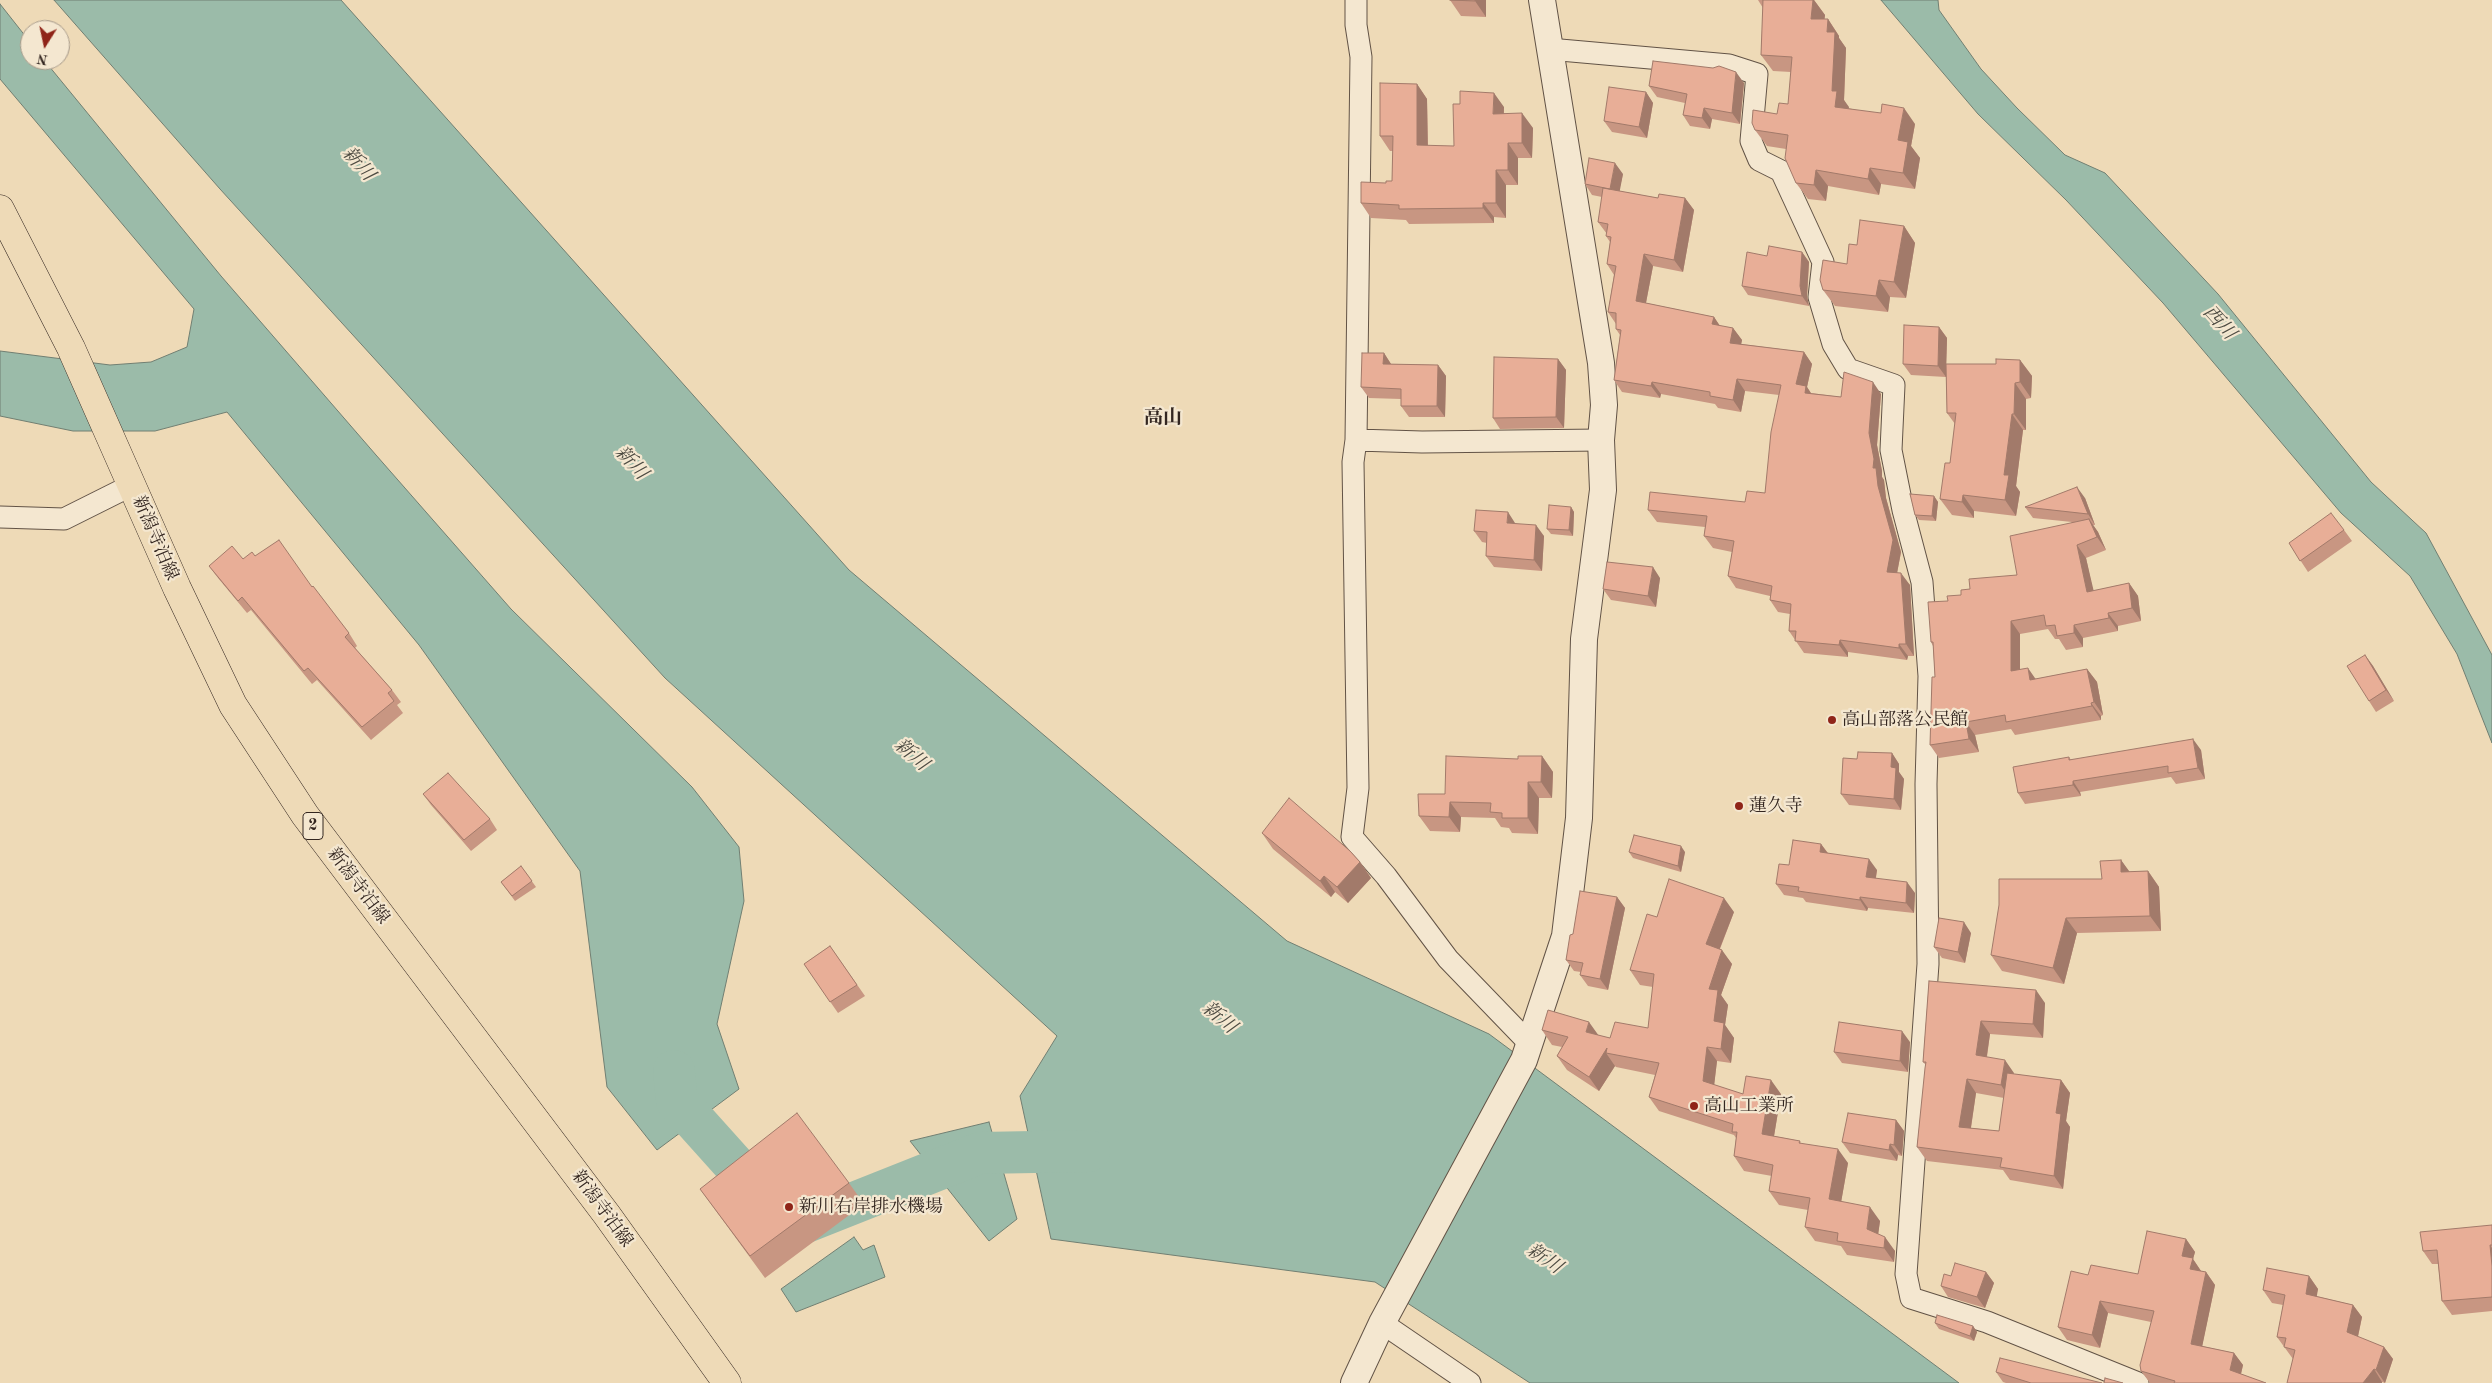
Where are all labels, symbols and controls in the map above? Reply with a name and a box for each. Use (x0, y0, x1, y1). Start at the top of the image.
north arrow (20, 20, 70, 70)
text: N (36, 51, 49, 67)
water label: 新川 (337, 142, 379, 186)
water label: 西川 (2198, 301, 2240, 345)
district label: 高山 (1144, 407, 1182, 429)
water label: 新川 (610, 441, 652, 485)
street label: 新潟寺泊線 (127, 492, 183, 584)
place label: 高山部落公民館 (1842, 709, 1968, 731)
marker: 高山部落公民館 (1826, 714, 1838, 726)
water label: 新川 (889, 734, 933, 776)
place label: 蓮久寺 (1749, 795, 1803, 817)
marker: 蓮久寺 (1733, 800, 1745, 812)
road number: 2 (303, 812, 323, 839)
street label: 新潟寺泊線 (322, 844, 394, 928)
water label: 新川 (1197, 997, 1241, 1039)
place label: 高山工業所 (1704, 1095, 1794, 1117)
marker: 高山工業所 (1688, 1100, 1700, 1112)
street label: 新潟寺泊線 (567, 1166, 637, 1252)
place label: 新川右岸排水機場 (799, 1196, 943, 1218)
marker: 新川右岸排水機場 (783, 1201, 795, 1213)
water label: 新川 (1522, 1239, 1566, 1279)

